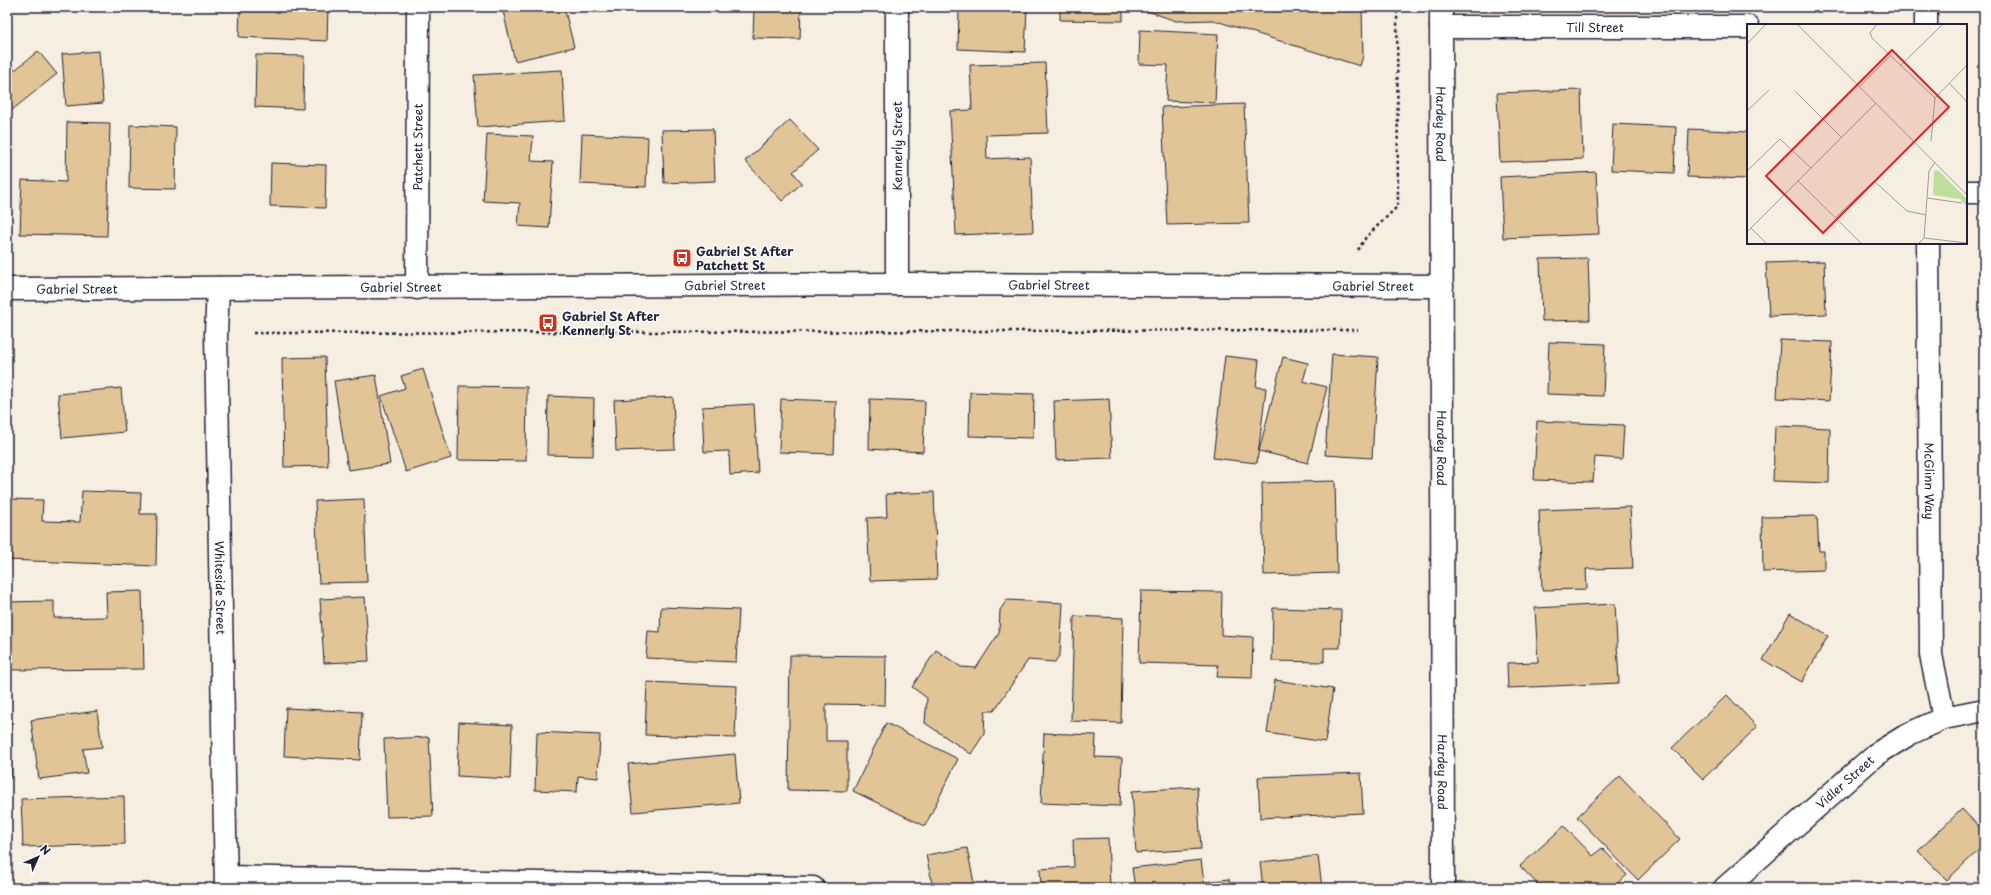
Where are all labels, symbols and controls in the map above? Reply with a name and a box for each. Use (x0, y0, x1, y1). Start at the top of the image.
street label: Till Street (1566, 18, 1624, 36)
inset map (1747, 24, 1967, 244)
street label: Hardey Road (1432, 86, 1450, 162)
street label: Kennerly Street (888, 101, 906, 191)
street label: Patchett Street (408, 103, 427, 191)
place label: Gabriel St After Patchett St (696, 242, 794, 274)
bus stop icon: Gabriel St After Patchett St (671, 247, 693, 269)
street label: Gabriel Street (1008, 275, 1090, 294)
street label: Gabriel Street (684, 276, 766, 294)
street label: Gabriel Street (1332, 277, 1414, 295)
street label: Gabriel Street (360, 278, 442, 296)
street label: Gabriel Street (36, 279, 118, 298)
place label: Gabriel St After Kennerly St (562, 307, 660, 339)
bus stop icon: Gabriel St After Kennerly St (537, 312, 559, 334)
street label: Hardey Road (1433, 410, 1451, 486)
street label: McGlinn Way (1920, 442, 1939, 520)
street label: Whiteside Street (211, 541, 230, 635)
street label: Hardey Road (1434, 734, 1452, 810)
street label: Vidler Street (1812, 751, 1878, 813)
north arrow (18, 837, 58, 877)
text: N (36, 840, 55, 859)

